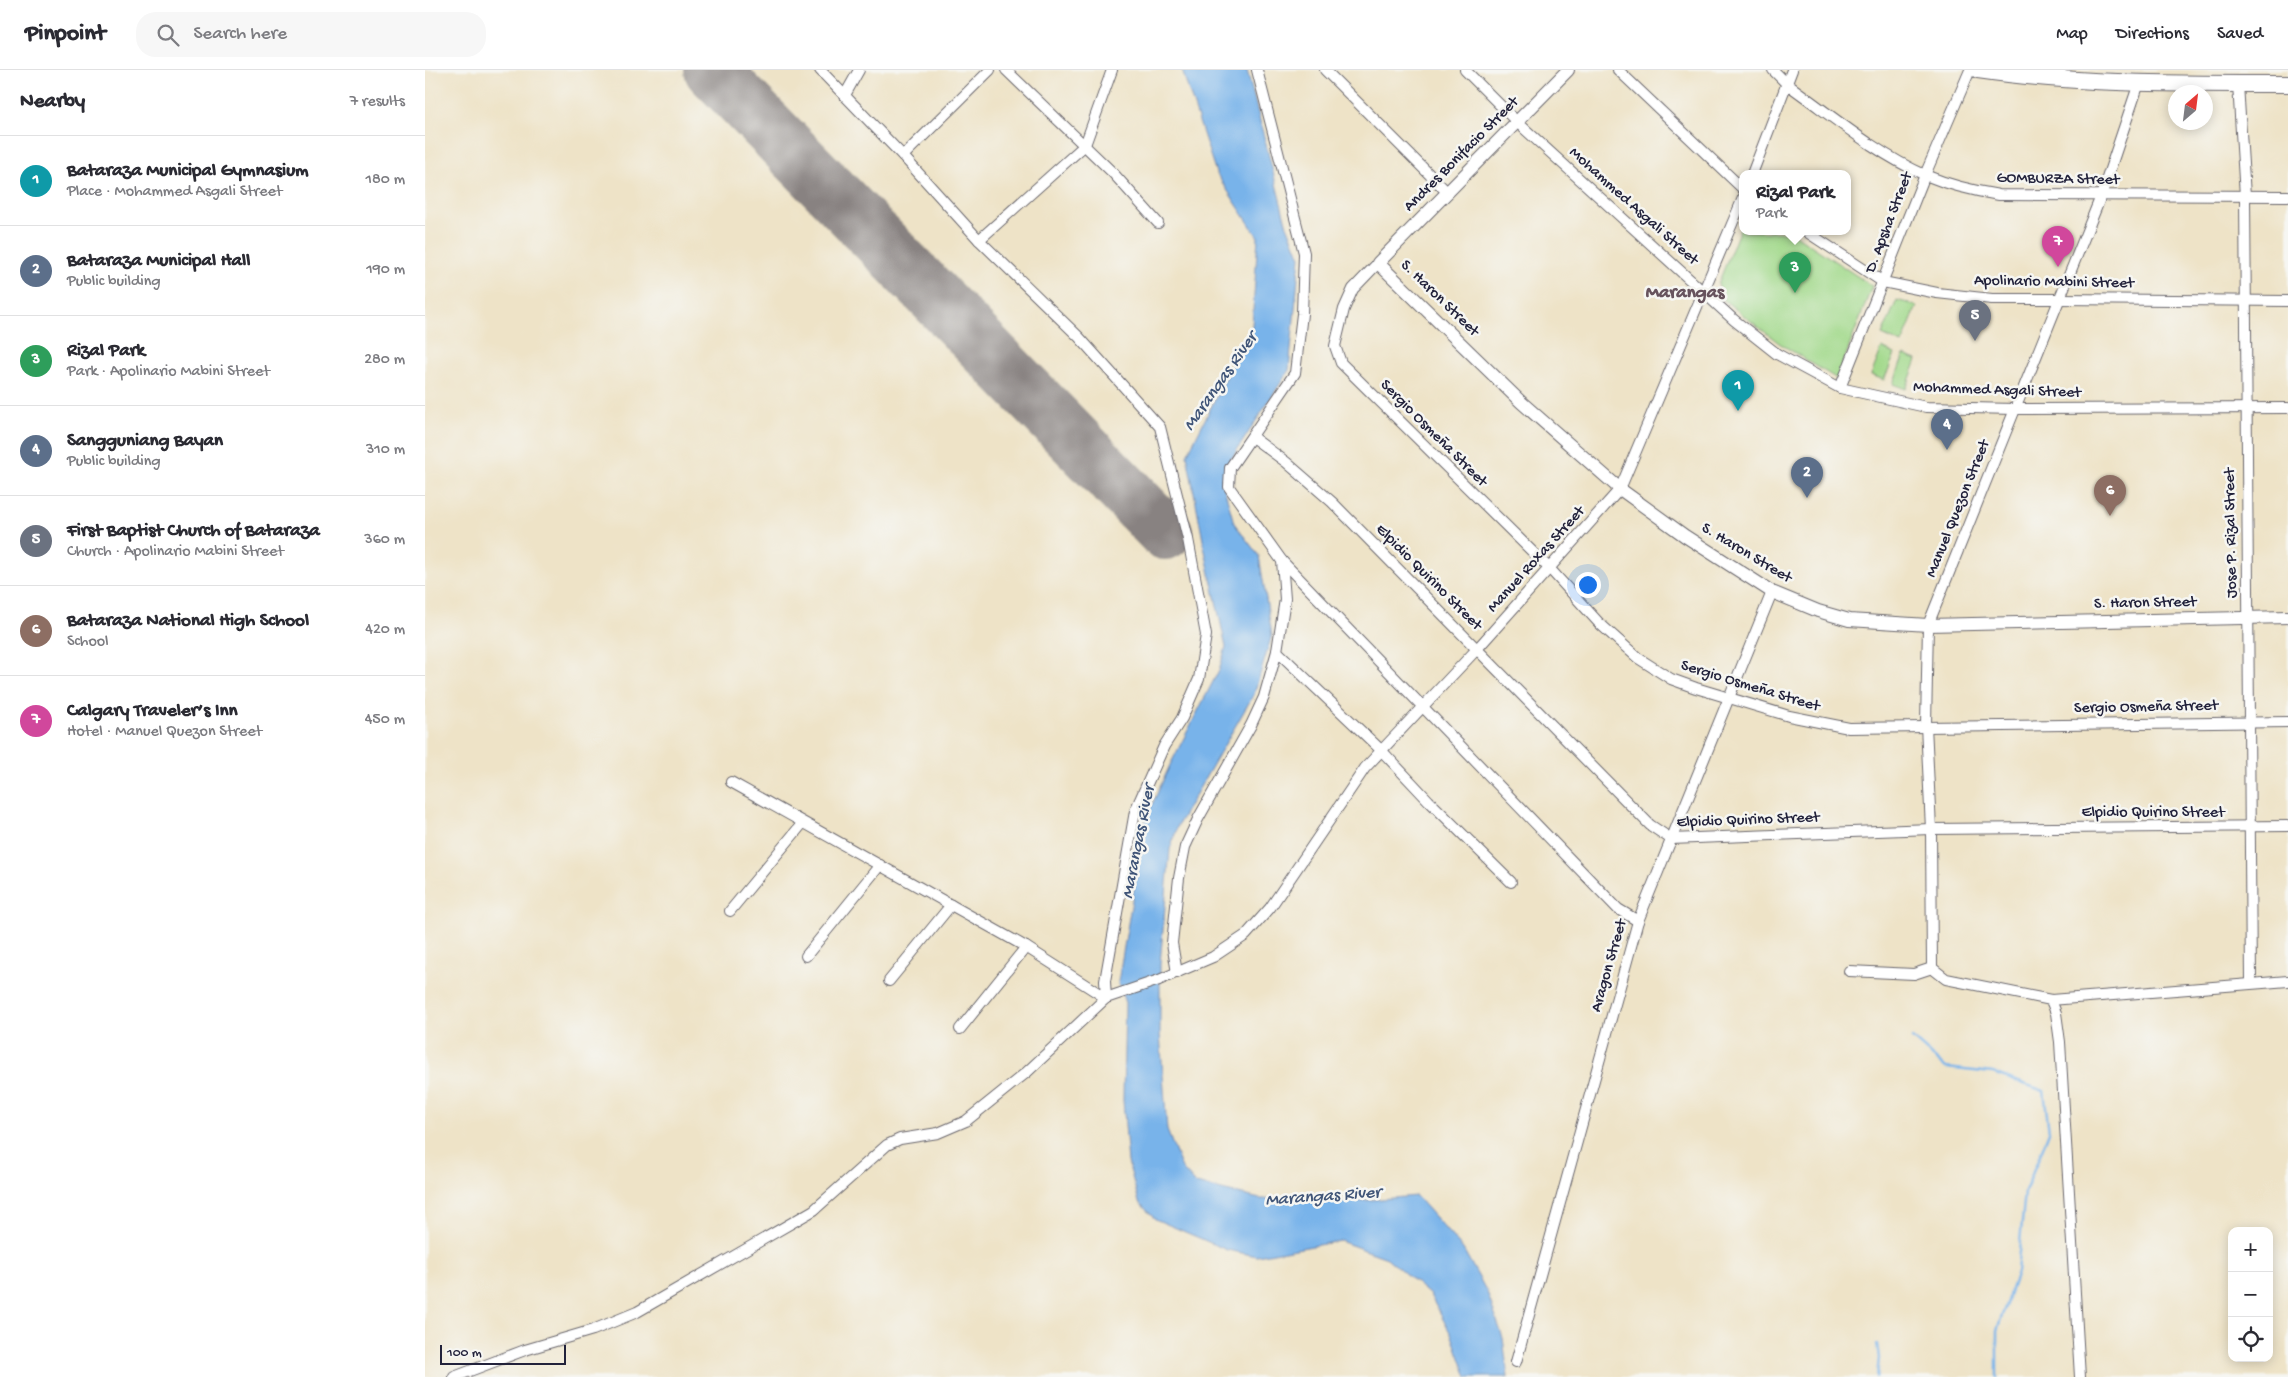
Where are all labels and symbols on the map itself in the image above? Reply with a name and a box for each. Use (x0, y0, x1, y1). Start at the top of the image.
north arrow (2168, 85, 2213, 130)
street label: Andres Bonifacio Street (1400, 92, 1525, 217)
street label: Mohammed Asgali Street (1564, 144, 1703, 271)
street label: D. Apsha Street (1862, 169, 1918, 277)
street label: GOMBURZA Street (1996, 169, 2121, 191)
pin: 7 (2042, 226, 2074, 267)
pin: 3 (1779, 252, 1811, 293)
street label: S. Haron Street (1396, 257, 1483, 342)
street label: Apolinario Mabini Street (1974, 272, 2135, 294)
district label: Marangas (1646, 282, 1725, 305)
pin: 5 (1959, 300, 1991, 341)
water label: Marangas River (1179, 326, 1265, 435)
pin: 1 (1722, 370, 1754, 411)
street label: Sergio Osmeña Street (1375, 376, 1492, 493)
street label: Mohammed Asgali Street (1913, 379, 2083, 403)
pin: 4 (1931, 409, 1963, 450)
street label: Manuel Quezon Street (1923, 436, 1996, 581)
pin: 2 (1791, 457, 1823, 498)
street label: Jose P. Rizal Street (2221, 466, 2243, 598)
pin: 6 (2094, 475, 2126, 516)
street label: Manuel Roxas Street (1484, 502, 1591, 617)
street label: S. Haron Street (1697, 520, 1796, 589)
street label: Elpidio Quirino Street (1371, 521, 1486, 636)
your location (1575, 572, 1601, 598)
street label: S. Haron Street (2094, 594, 2198, 614)
street label: Sergio Osmeña Street (1678, 657, 1823, 718)
street label: Sergio Osmeña Street (2074, 697, 2220, 719)
water label: Marangas River (1118, 780, 1161, 901)
street label: Elpidio Quirino Street (2082, 804, 2226, 823)
street label: Elpidio Quirino Street (1676, 809, 1821, 833)
street label: Aragon Street (1588, 916, 1633, 1014)
water label: Marangas River (1265, 1182, 1385, 1212)
scale bar (440, 1342, 566, 1365)

